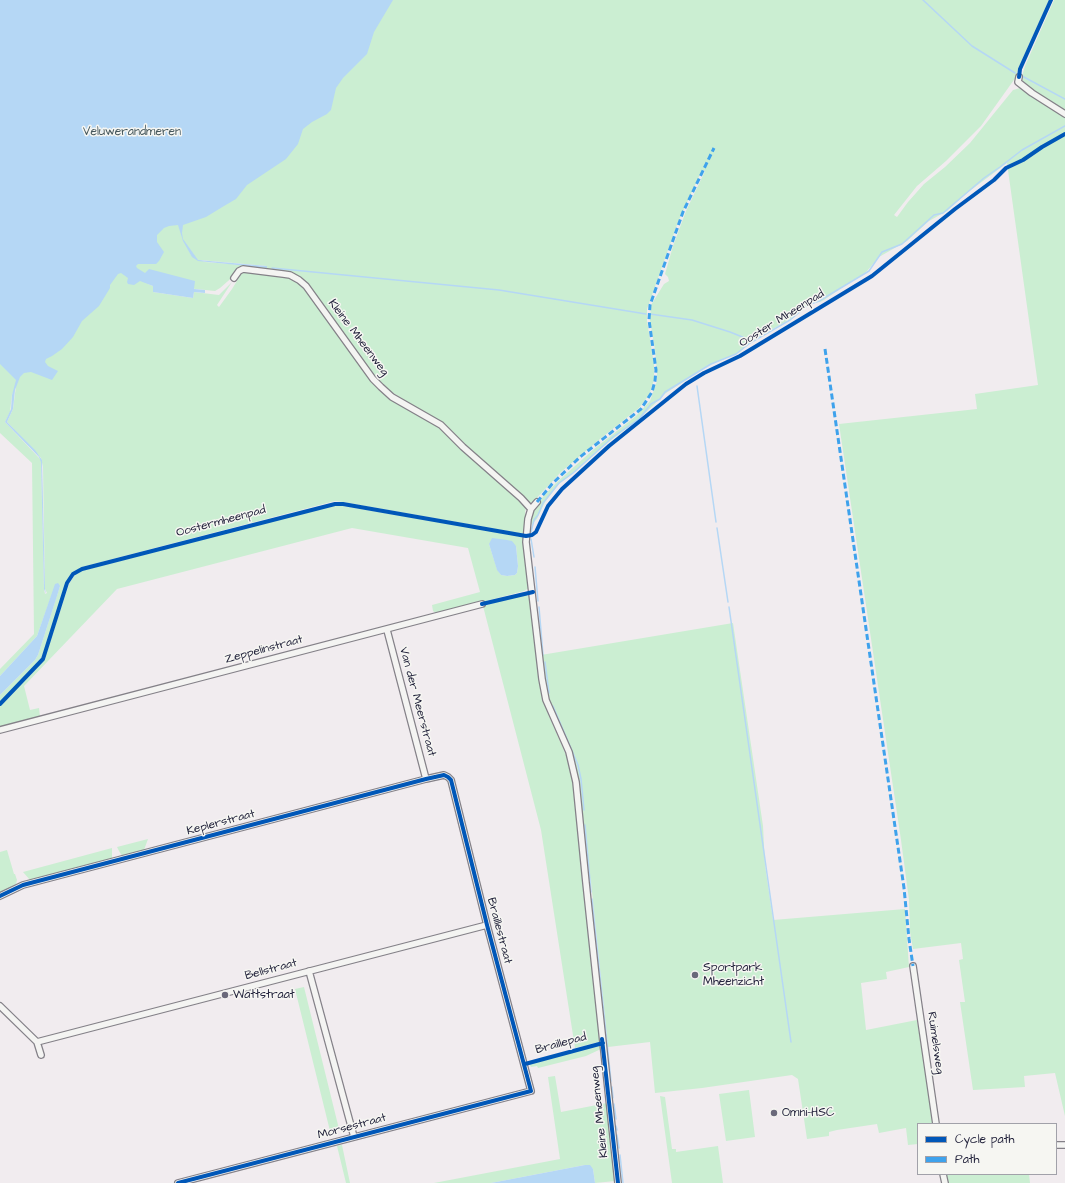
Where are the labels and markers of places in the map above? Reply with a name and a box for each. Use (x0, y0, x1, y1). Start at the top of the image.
place label: Sportpark Mheenzicht (703, 961, 764, 989)
marker: Sportpark Mheenzicht (690, 970, 700, 980)
place label: Wattstraat (233, 988, 295, 1002)
marker: Wattstraat (220, 990, 230, 1000)
place label: Omni-HSC (782, 1106, 834, 1120)
marker: Omni-HSC (769, 1108, 779, 1118)

